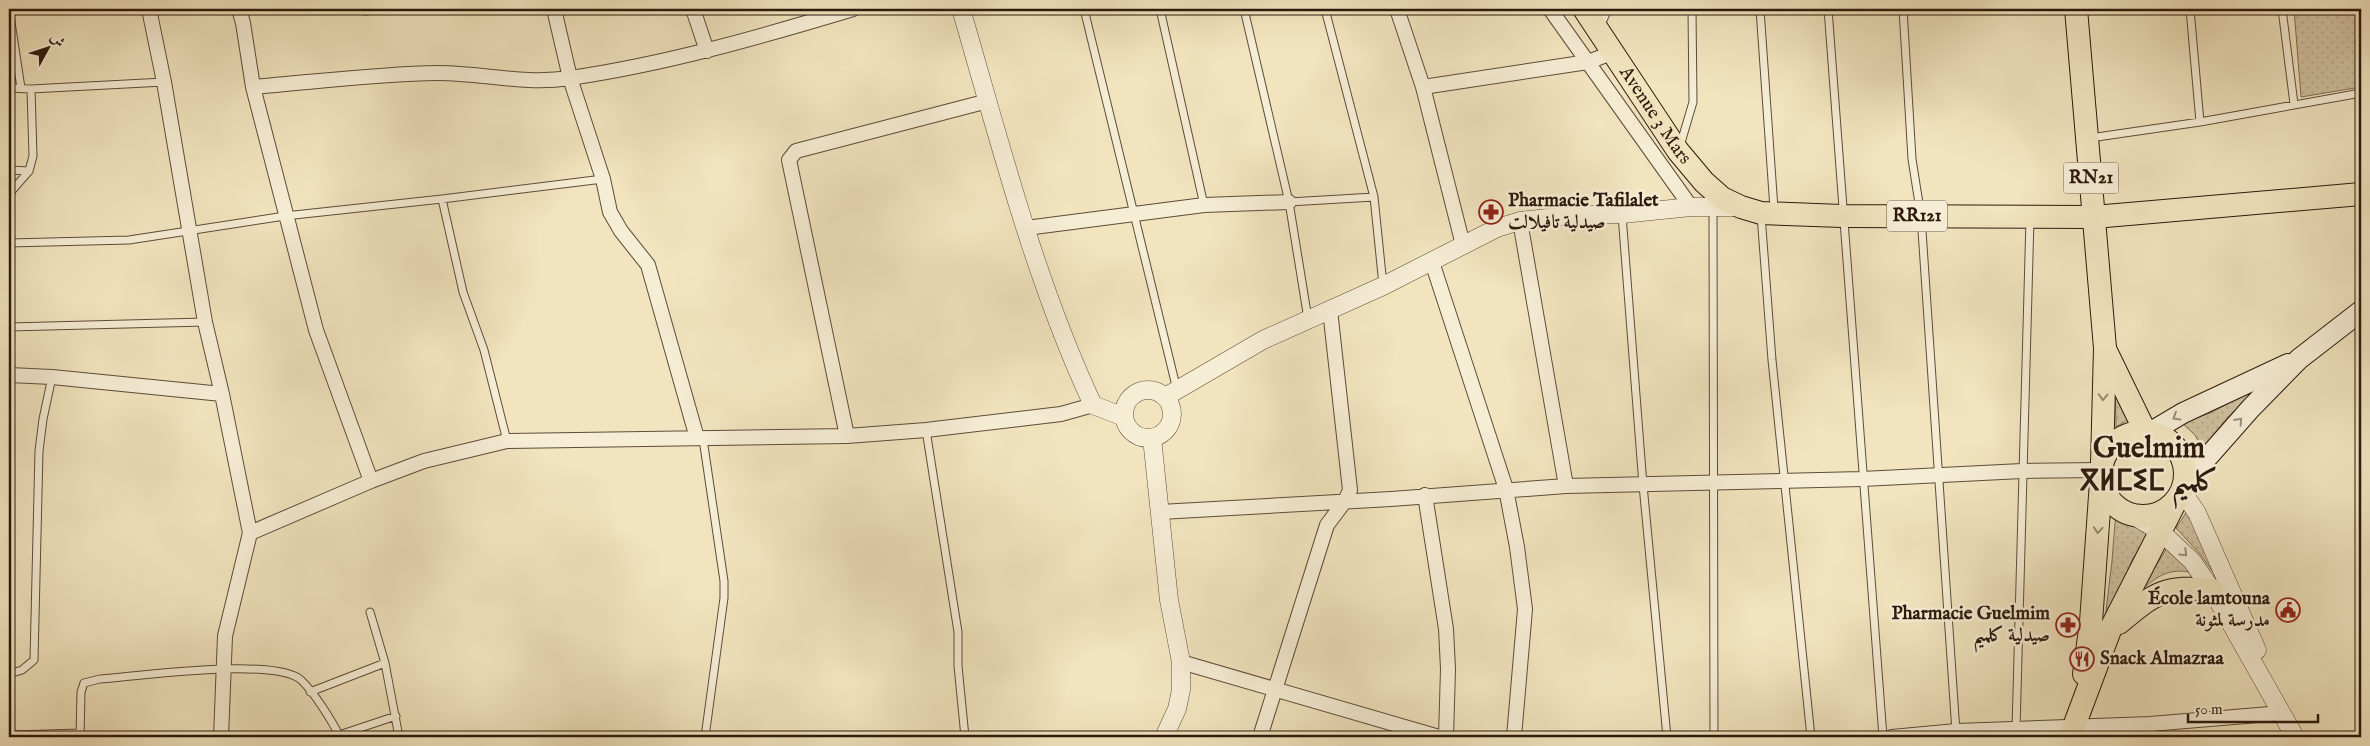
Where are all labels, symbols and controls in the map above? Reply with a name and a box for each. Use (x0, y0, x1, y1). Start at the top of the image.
north arrow (22, 22, 72, 72)
text: ش (46, 29, 69, 51)
street label: Avenue 3 Mars (1613, 61, 1696, 170)
road number: RN21 (2064, 162, 2118, 194)
place label: Pharmacie Tafilalet صيدلية تافيلالت (1508, 189, 1659, 235)
pharmacy icon: Pharmacie Tafilalet صيدلية تافيلالت (1478, 199, 1504, 225)
road number: RR121 (1887, 200, 1947, 232)
one-way arrow (2098, 393, 2109, 401)
one-way arrow (2173, 410, 2182, 420)
one-way arrow (2233, 418, 2242, 427)
district label: Guelmim ⴳⵍⵎⵉⵎ كلميم (2080, 431, 2218, 510)
one-way arrow (2092, 526, 2103, 534)
one-way arrow (2178, 547, 2187, 556)
place label: École lamtouna مدرسة لمثونة (2148, 586, 2271, 633)
public building icon: École lamtouna مدرسة لمثونة (2275, 597, 2301, 623)
place label: Pharmacie Guelmim صيدلية كلميم (1891, 602, 2050, 653)
pharmacy icon: Pharmacie Guelmim صيدلية كلميم (2055, 612, 2081, 638)
restaurant icon: Snack Almazraa (2069, 646, 2095, 672)
place label: Snack Almazraa (2100, 647, 2224, 671)
scale bar (2188, 691, 2318, 723)
text: 50 m (2195, 700, 2223, 719)

